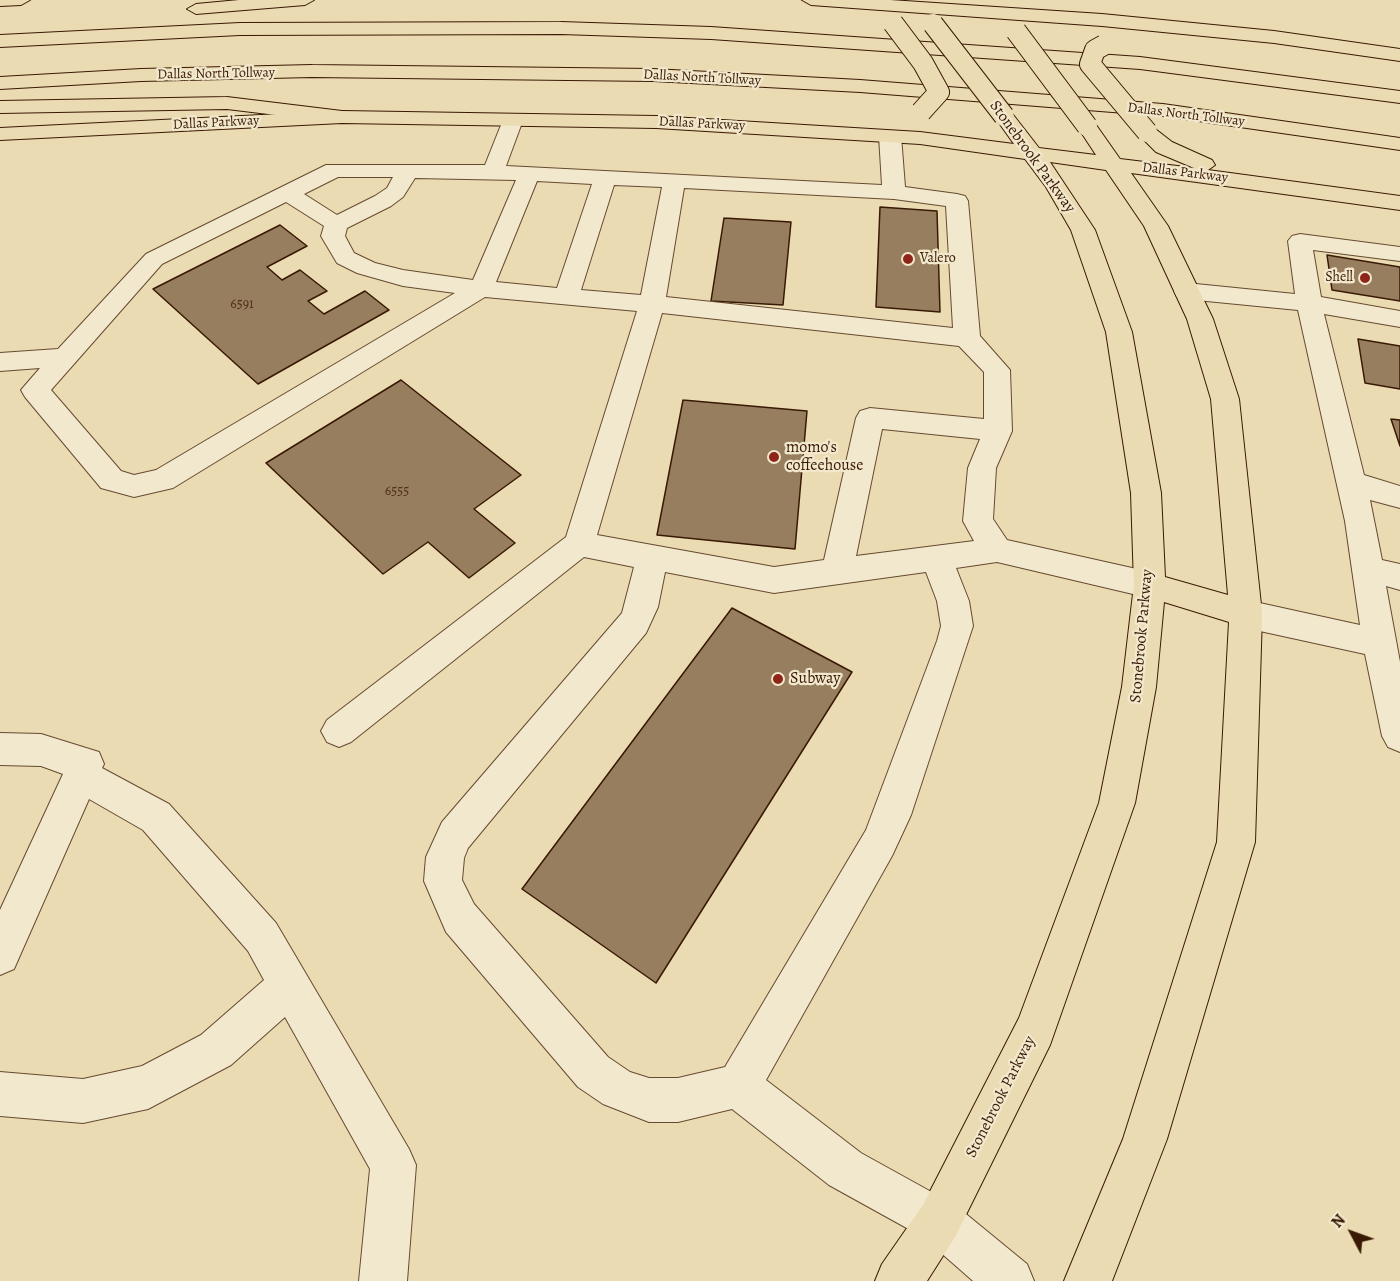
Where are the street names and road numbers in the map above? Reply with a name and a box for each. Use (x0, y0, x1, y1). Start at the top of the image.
street label: Dallas North Tollway (157, 65, 275, 83)
street label: Dallas North Tollway (643, 67, 761, 89)
street label: Stonebrook Parkway (985, 97, 1079, 217)
street label: Dallas North Tollway (1126, 99, 1246, 131)
street label: Dallas Parkway (172, 112, 260, 134)
street label: Dallas Parkway (658, 113, 746, 135)
street label: Dallas Parkway (1141, 159, 1229, 187)
street label: Stonebrook Parkway (1127, 568, 1157, 704)
street label: Stonebrook Parkway (962, 1033, 1040, 1161)

